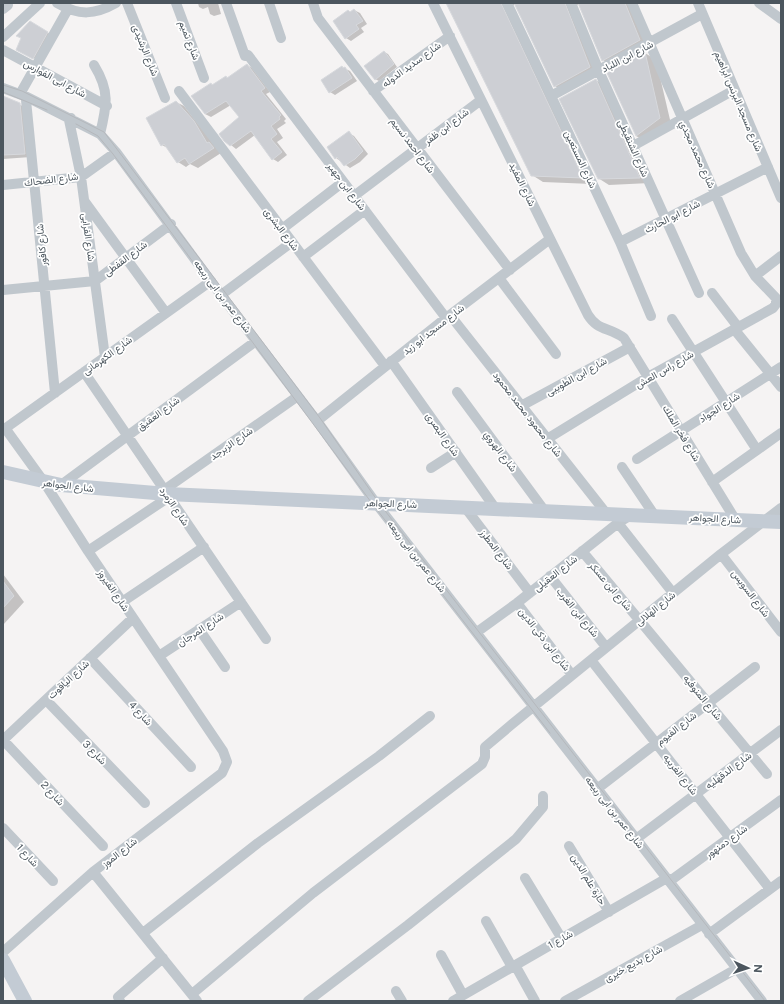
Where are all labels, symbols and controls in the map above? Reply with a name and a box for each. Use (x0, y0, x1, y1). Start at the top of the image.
street label: شارع تميم (176, 19, 203, 62)
street label: شارع الرشيدى (129, 22, 162, 78)
street label: شارع ابن اللباد (599, 37, 655, 75)
street label: شارع سديد الدوله (379, 39, 443, 90)
street label: شارع مسجد البرنس ابراهيم (711, 49, 766, 154)
street label: شارع ابى الفوارس (21, 56, 88, 100)
street label: شارع ابن ظفر (421, 105, 471, 148)
street label: شارع احمد نسيم (387, 115, 438, 176)
street label: شارع الشنقيطى (615, 118, 652, 179)
street label: شارع محمد مجدي (675, 118, 718, 191)
street label: شارع المستعين (561, 128, 600, 190)
street label: شارع ابن جهير (324, 159, 369, 213)
street label: شارع المفيد (506, 160, 539, 208)
street label: شارع الضحاك (23, 170, 79, 189)
street label: شارع ابو الحارث (642, 197, 702, 236)
street label: شارع البشرى (261, 205, 302, 253)
street label: شارع الفرابى (79, 212, 98, 262)
street label: شارع كافور (33, 223, 50, 267)
street label: شارع القفطى (101, 238, 150, 279)
street label: شارع عمر بن ابى ربيعه (191, 257, 254, 336)
street label: شارع مسجد ابو زيد (400, 301, 467, 358)
street label: شارع الكهرمانى (80, 333, 135, 378)
street label: شارع راس العش (633, 347, 696, 391)
street label: شارع ابن الطويبى (543, 354, 609, 399)
street label: شارع محمود محمد محمود (490, 369, 565, 460)
street label: شارع الجواد (696, 389, 742, 425)
street label: شارع العقيق (134, 393, 182, 433)
street label: شارع فخر الملك (660, 403, 704, 464)
street label: شارع البصرى (423, 410, 463, 459)
street label: شارع الزبرجد (207, 424, 255, 463)
street label: شارع الهروي (480, 428, 520, 476)
street label: شارع الجواهر (40, 476, 95, 495)
street label: شارع الزمرد (157, 484, 192, 528)
street label: شارع الجواهر (364, 496, 417, 511)
street label: شارع الجواهر (688, 511, 741, 526)
street label: شارع عمر بن ابى ربيعه (384, 518, 449, 595)
street label: شارع المطرز (477, 526, 516, 572)
street label: شارع العقيلى (531, 552, 580, 594)
street label: شارع ابن عسكر (586, 558, 635, 614)
street label: شارع الفيروز (94, 566, 133, 614)
street label: شارع السويس (729, 567, 773, 620)
street label: شارع ابن الغرب (554, 585, 602, 640)
street label: شارع الهلالى (633, 588, 678, 629)
street label: شارع ابن ذكى الدين (516, 605, 573, 674)
street label: شارع المرجان (175, 610, 226, 649)
street label: شارع الياقوت (45, 657, 92, 702)
street label: شارع المنوفيه (680, 672, 725, 723)
street label: شارع 4 (126, 698, 155, 728)
street label: شارع الفيوم (654, 709, 699, 748)
street label: شارع 3 (80, 737, 109, 767)
street label: شارع الدقهليه (703, 749, 754, 792)
street label: شارع الغربيه (660, 751, 701, 798)
street label: شارع عمر بن ابى ربيعه (582, 774, 647, 851)
street label: شارع 2 (38, 778, 67, 808)
street label: شارع دمنهور (702, 822, 750, 862)
street label: شارع الموز (98, 834, 140, 871)
street label: شارع 1 (14, 841, 42, 870)
street label: حارة علم الدين (568, 851, 609, 907)
street label: شارع 1 (545, 927, 575, 952)
street label: شارع بديع خيرى (602, 942, 665, 985)
north arrow (728, 948, 768, 988)
text: N (752, 964, 764, 973)

